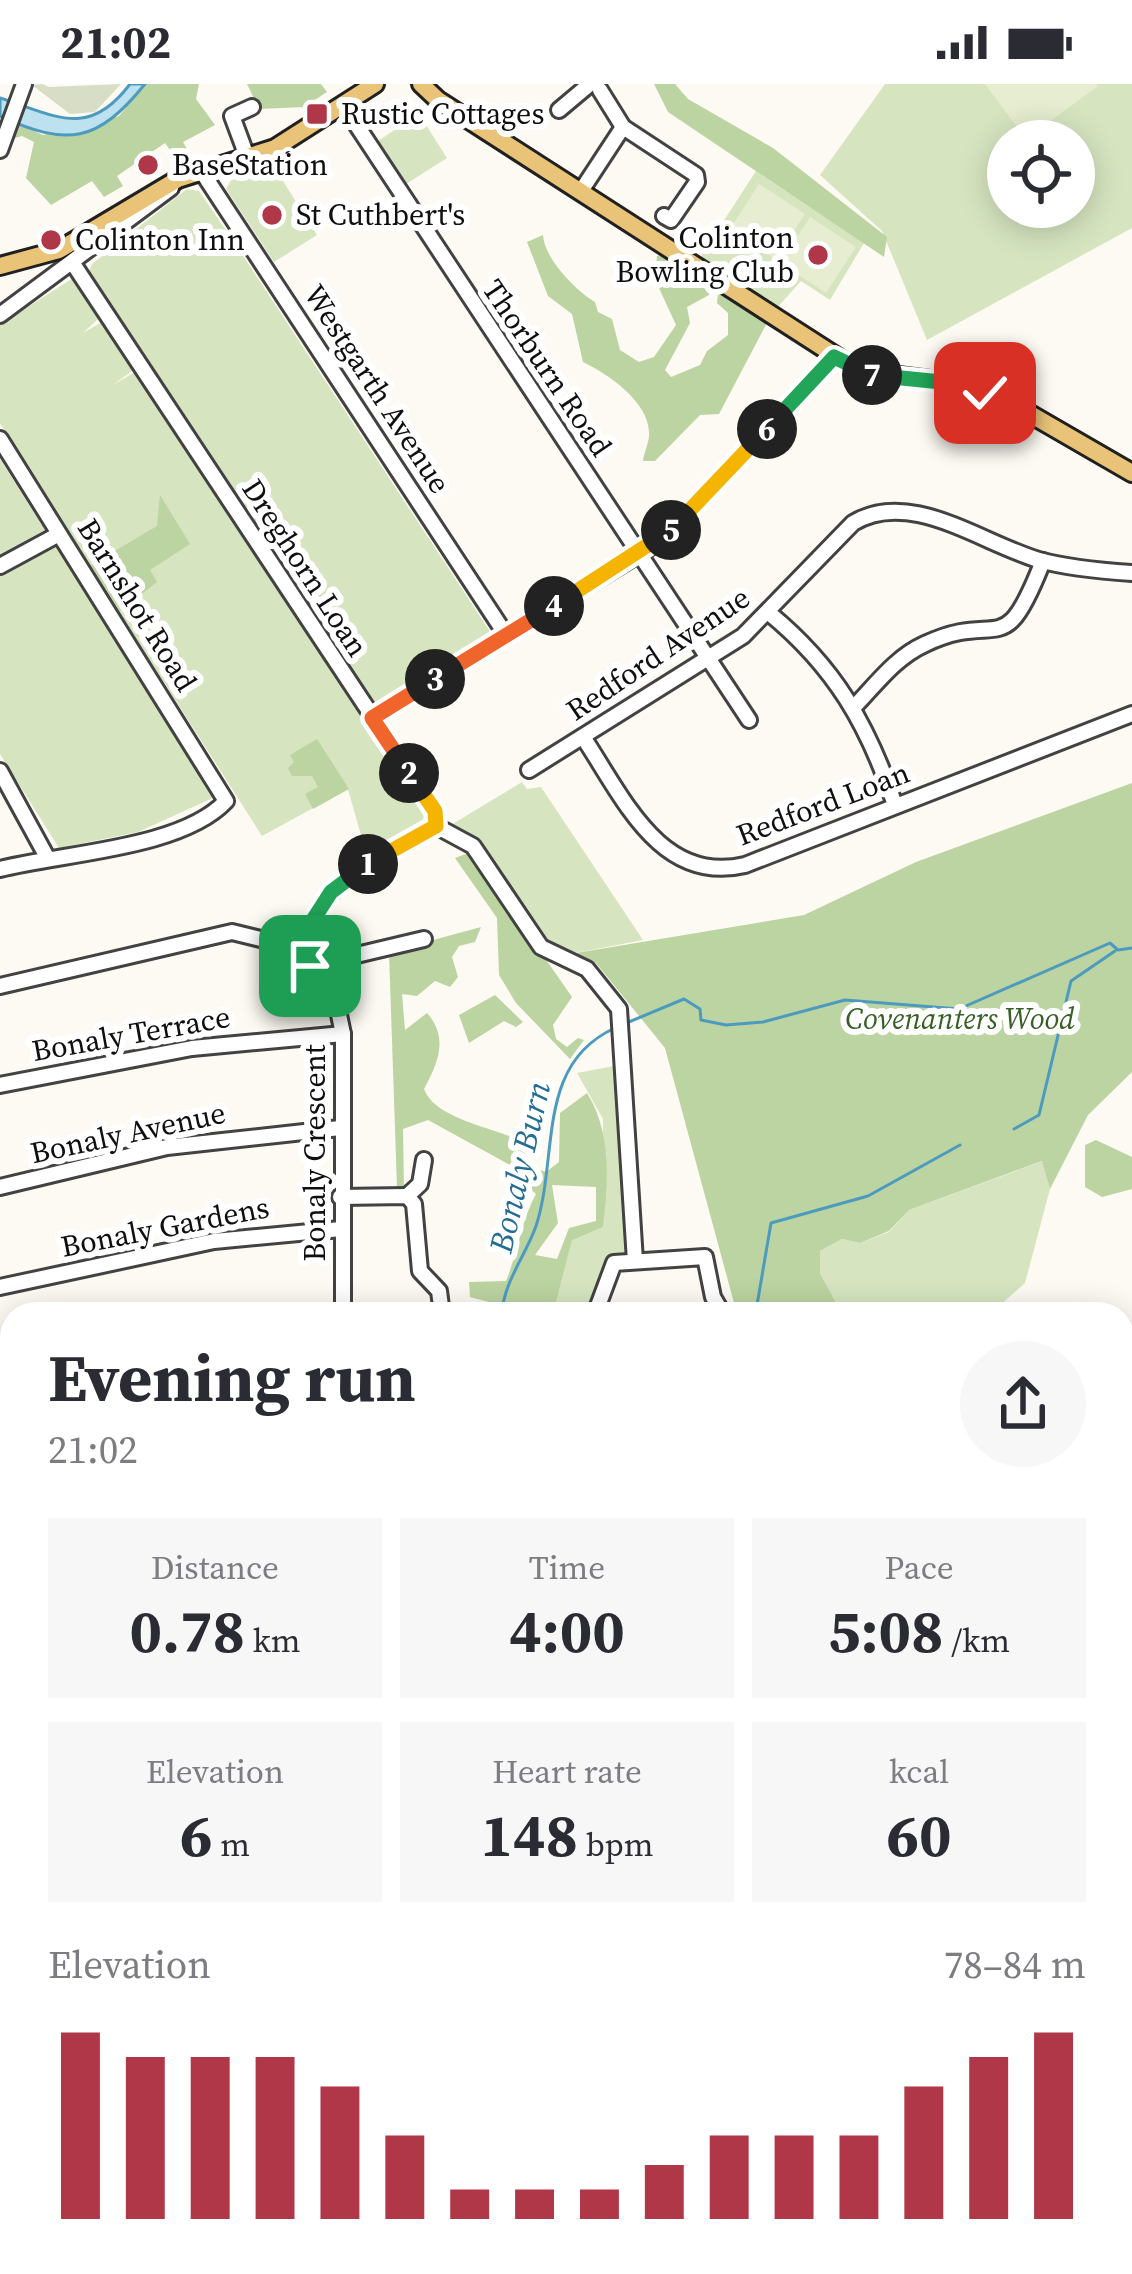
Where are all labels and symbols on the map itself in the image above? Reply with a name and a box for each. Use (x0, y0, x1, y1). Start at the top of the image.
place label: Rustic Cottages (341, 93, 544, 134)
marker: Rustic Cottages (304, 101, 330, 127)
place label: BaseStation (172, 144, 328, 185)
marker: BaseStation (135, 152, 161, 178)
place label: St Cuthbert's (296, 194, 465, 235)
marker: St Cuthbert's (259, 202, 285, 228)
place label: Colinton Bowling Club (615, 217, 794, 292)
place label: Colinton Inn (75, 219, 245, 260)
marker: Colinton Inn (38, 227, 64, 253)
marker: Colinton Bowling Club (805, 242, 831, 268)
street label: Thorburn Road (473, 271, 622, 464)
street label: Westgarth Avenue (294, 276, 460, 501)
pin (934, 342, 1036, 444)
pin: 7 (842, 345, 902, 405)
pin: 6 (737, 399, 797, 459)
street label: Dreghorn Loan (233, 471, 378, 665)
pin: 5 (641, 500, 701, 560)
street label: Barnshot Road (68, 511, 207, 699)
pin: 4 (524, 576, 584, 636)
street label: Redford Avenue (558, 577, 758, 730)
pin: 3 (405, 649, 465, 709)
pin: 2 (379, 743, 439, 803)
street label: Redford Loan (730, 752, 915, 855)
pin: 1 (338, 834, 398, 894)
pin (259, 915, 361, 1017)
street label: Bonaly Terrace (28, 996, 233, 1071)
park label: Covenanters Wood (845, 998, 1075, 1039)
street label: Bonaly Crescent (294, 1044, 335, 1262)
water label: Bonaly Burn (478, 1077, 561, 1258)
street label: Bonaly Avenue (27, 1092, 229, 1173)
street label: Bonaly Gardens (57, 1186, 273, 1267)

